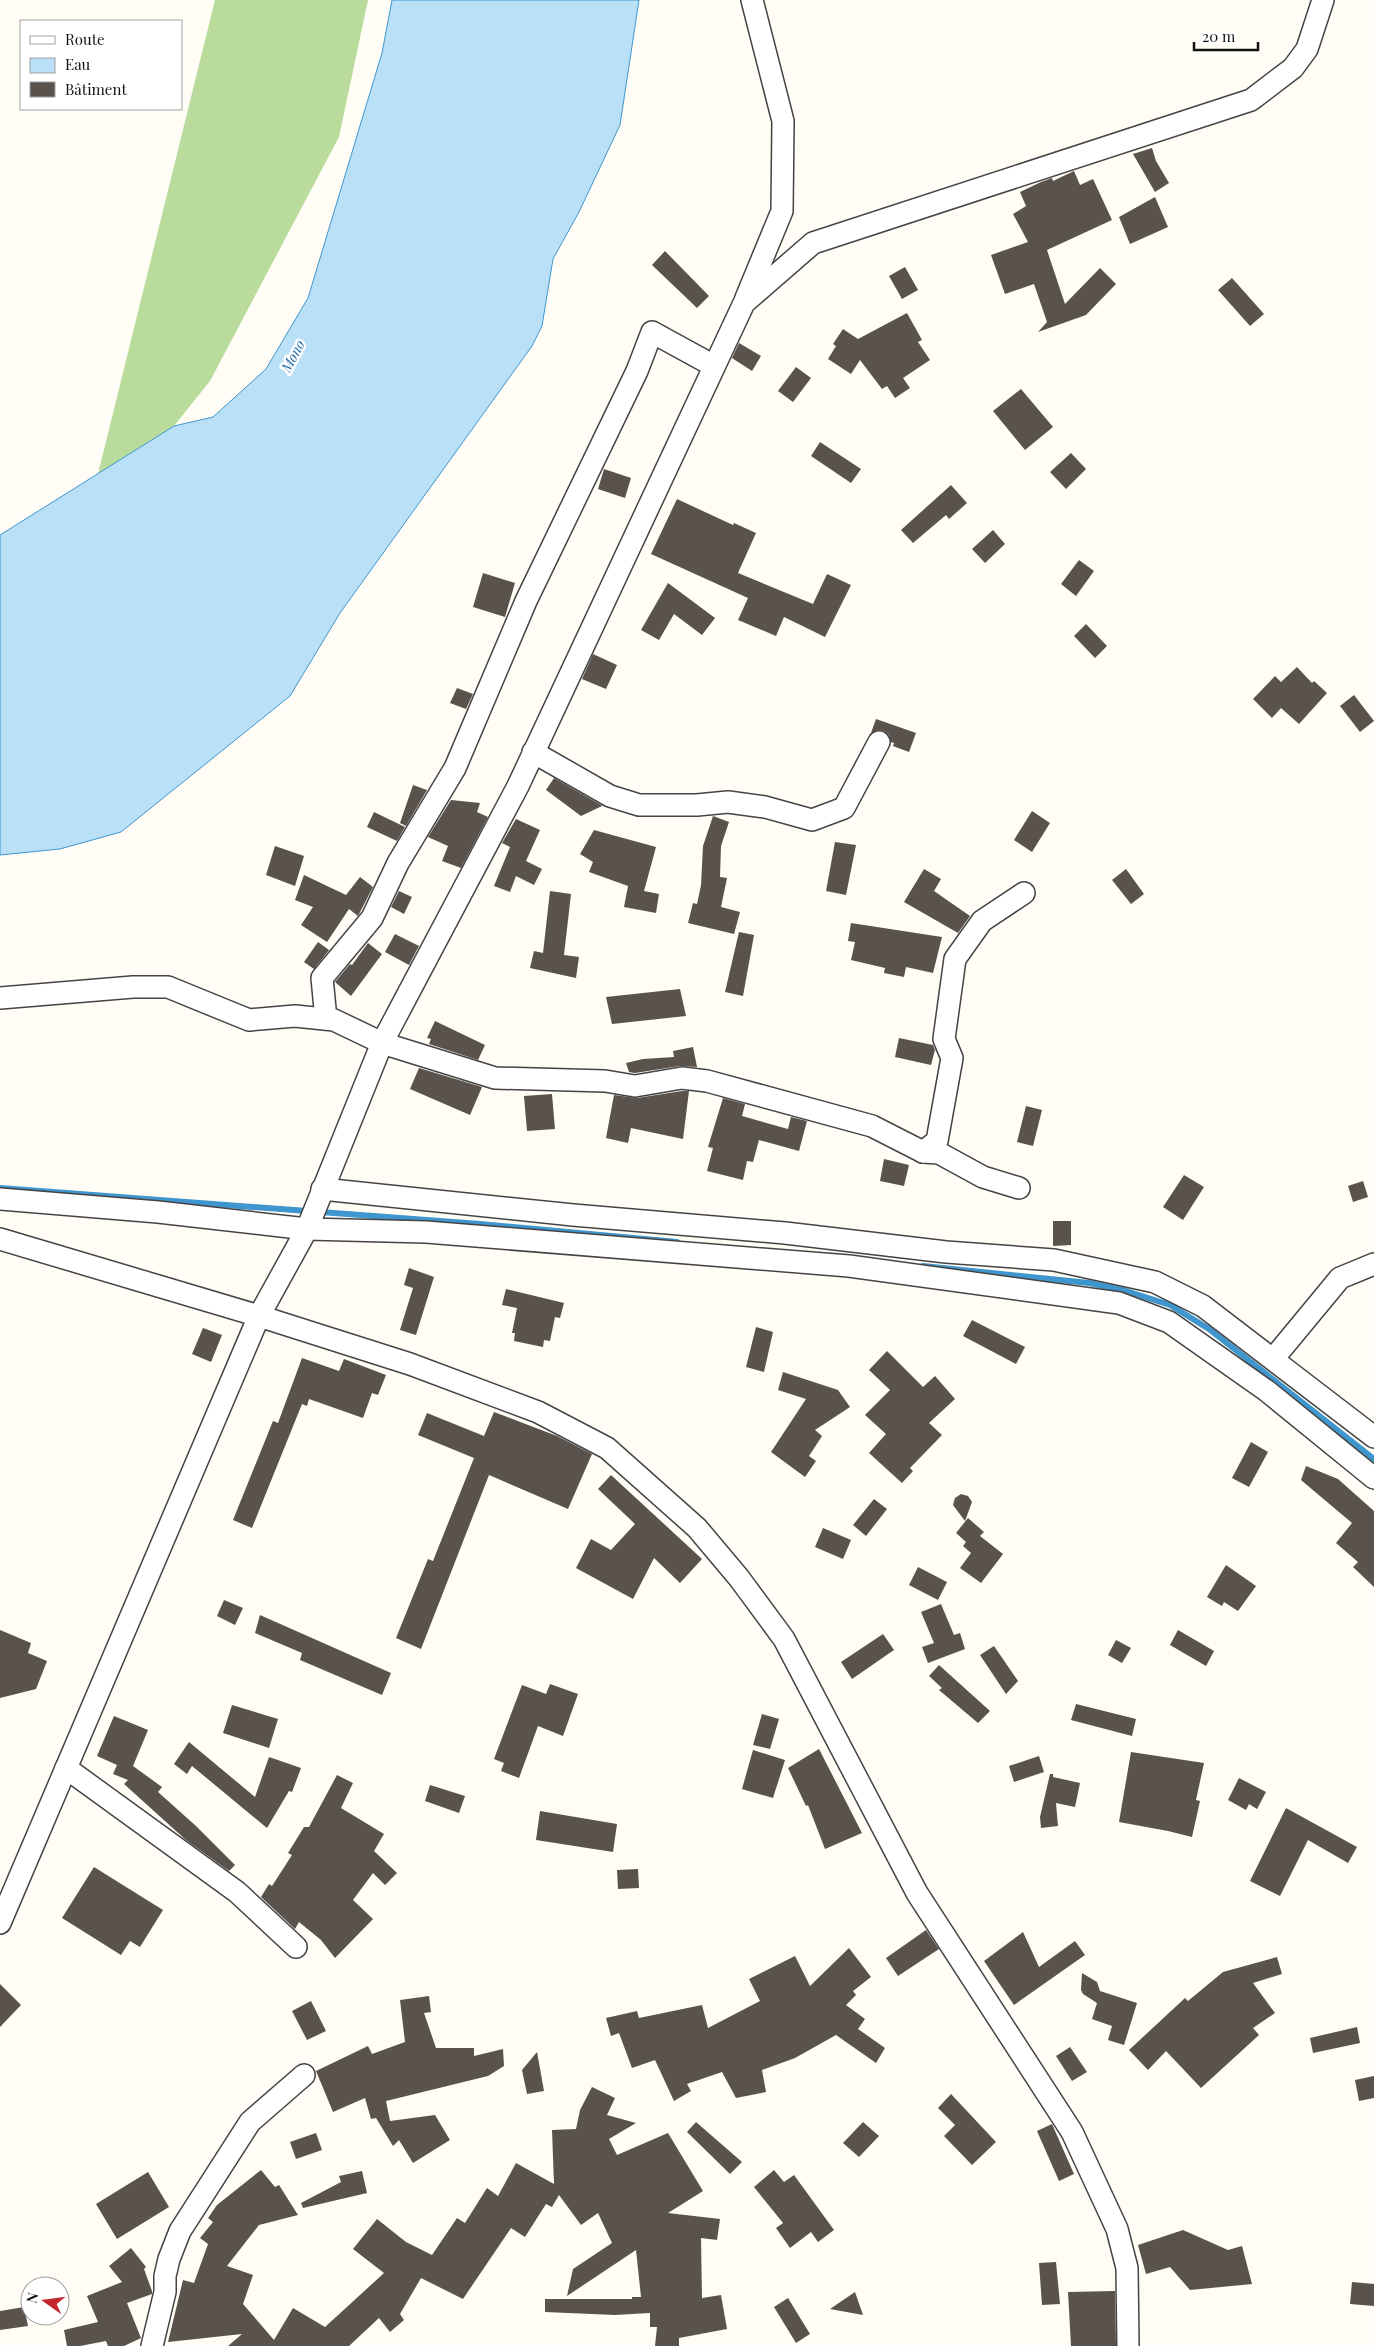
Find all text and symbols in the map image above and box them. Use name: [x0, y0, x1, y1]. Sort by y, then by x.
legend: [20, 20, 182, 110]
scale bar: [1194, 20, 1258, 52]
text: 20 m: [1202, 26, 1236, 46]
text: Route: [65, 29, 105, 49]
text: Eau: [65, 54, 91, 74]
text: Bâtiment: [65, 79, 127, 99]
water label: Mono: [276, 336, 309, 376]
north arrow: [20, 2276, 70, 2326]
text: N: [21, 2291, 42, 2305]

